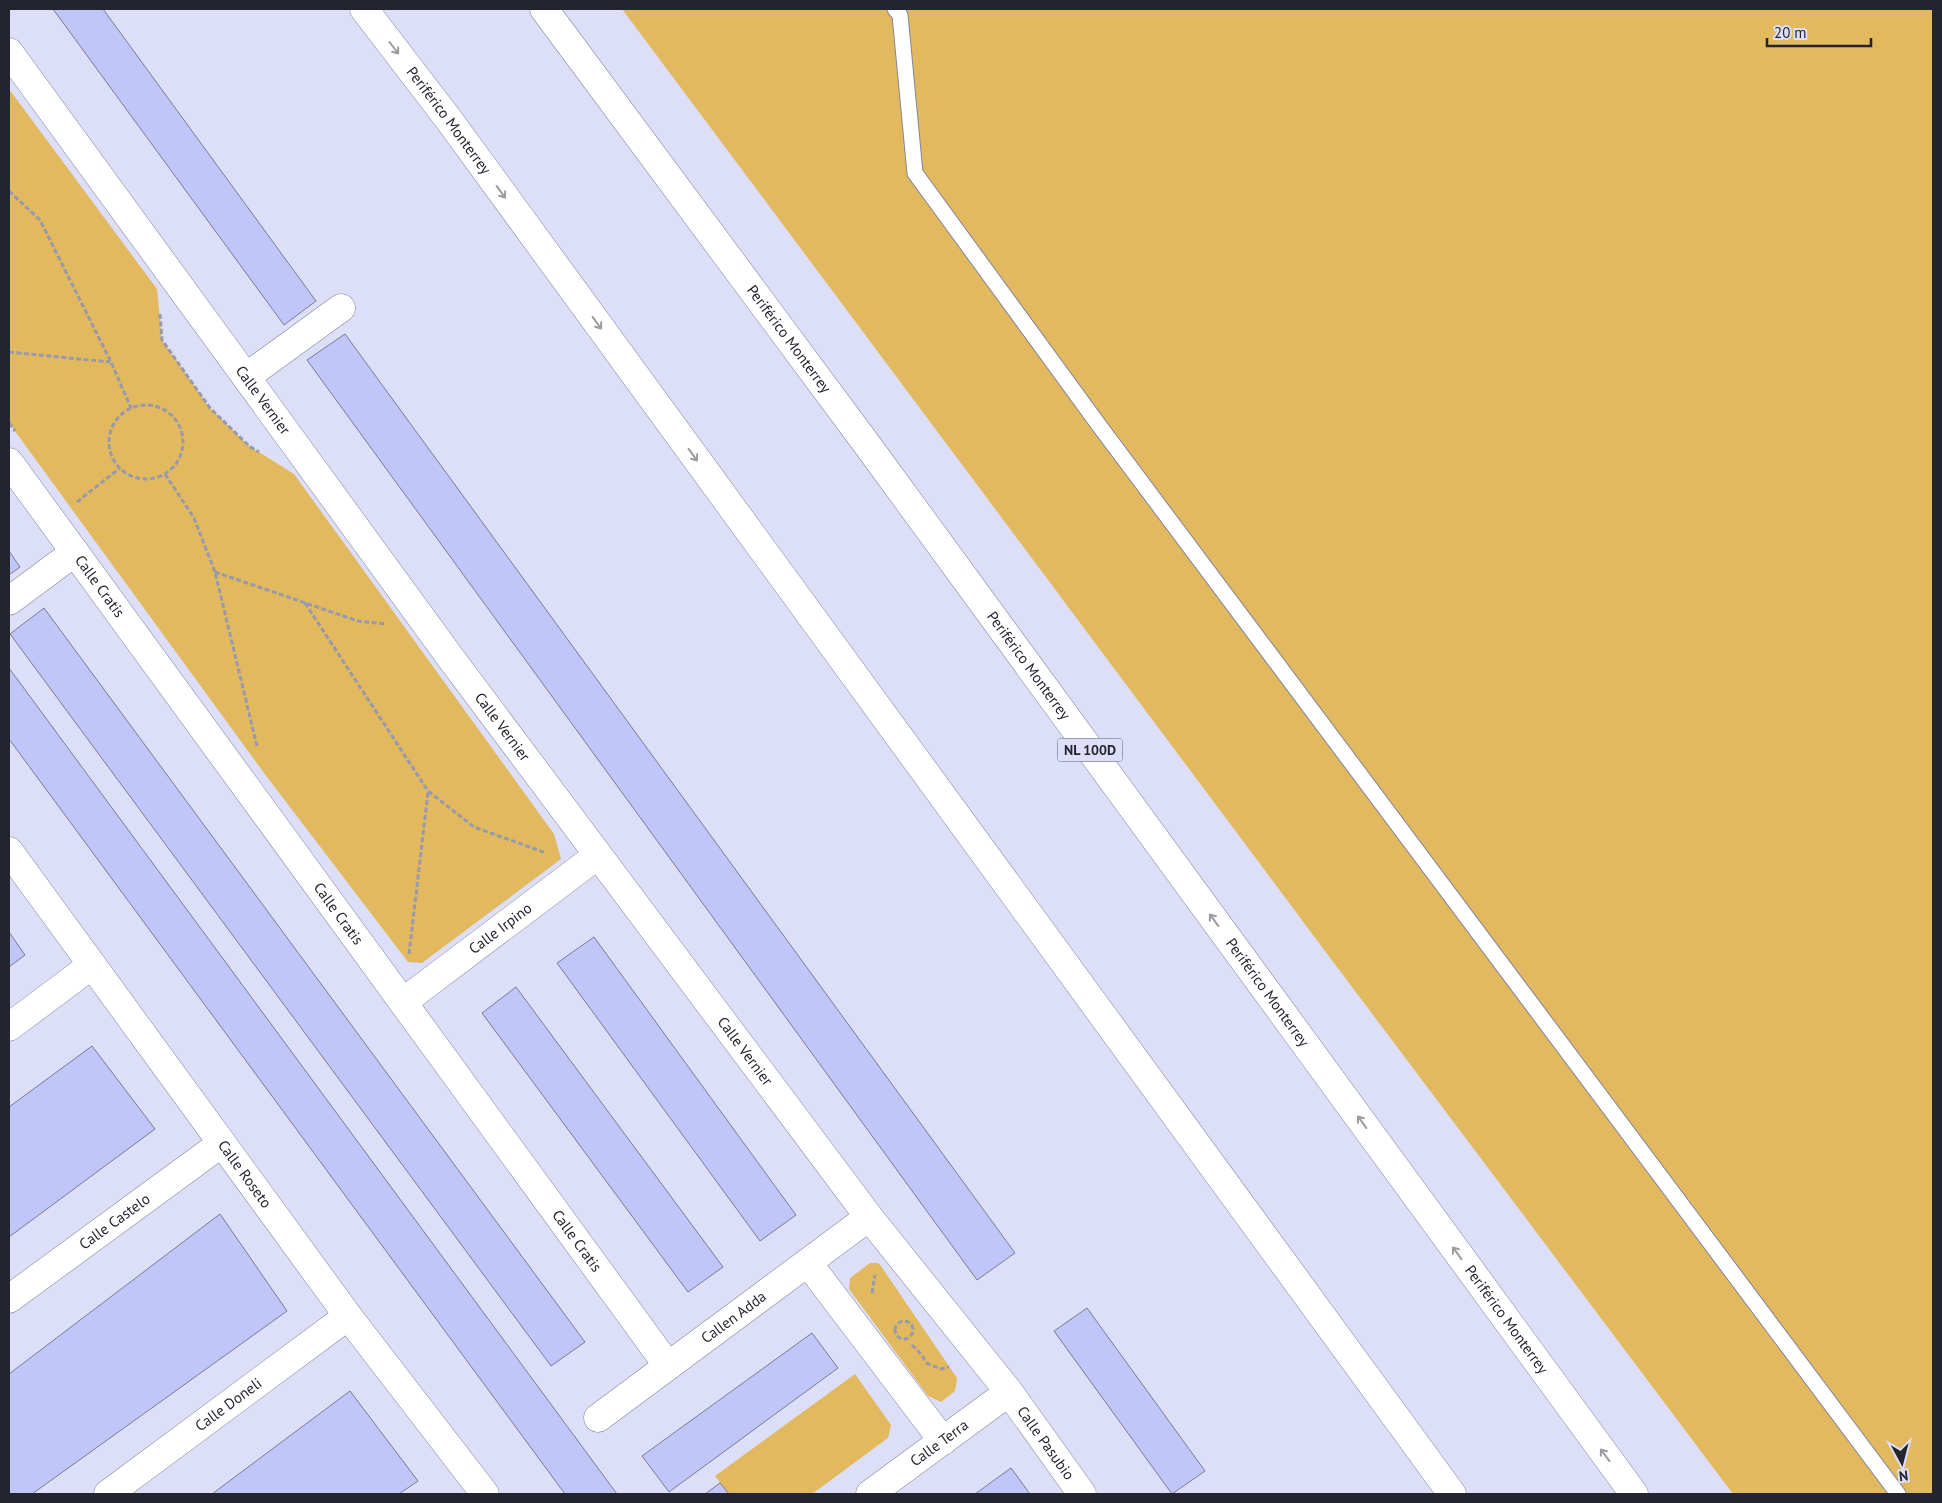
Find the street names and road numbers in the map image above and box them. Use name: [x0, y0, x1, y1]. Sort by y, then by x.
street label: Periférico Monterrey: [403, 63, 495, 178]
street label: Periférico Monterrey: [743, 281, 835, 397]
street label: Calle Vernier: [232, 362, 295, 438]
street label: Calle Cratis: [71, 551, 129, 621]
street label: Periférico Monterrey: [983, 607, 1075, 723]
street label: Calle Vernier: [471, 688, 535, 765]
road number: NL 100D: [1058, 738, 1122, 762]
street label: Calle Cratis: [310, 879, 368, 948]
street label: Calle Irpino: [465, 898, 535, 958]
street label: Periférico Monterrey: [1222, 934, 1314, 1050]
street label: Calle Vernier: [713, 1013, 777, 1089]
street label: Calle Roseto: [214, 1136, 276, 1212]
street label: Calle Castelo: [75, 1189, 154, 1253]
street label: Calle Cratis: [548, 1206, 606, 1276]
street label: Periférico Monterrey: [1461, 1261, 1553, 1377]
street label: Callen Adda: [697, 1287, 770, 1347]
street label: Calle Doneli: [191, 1373, 265, 1435]
street label: Calle Pasubio: [1013, 1402, 1079, 1483]
street label: Calle Terra: [906, 1415, 972, 1470]

